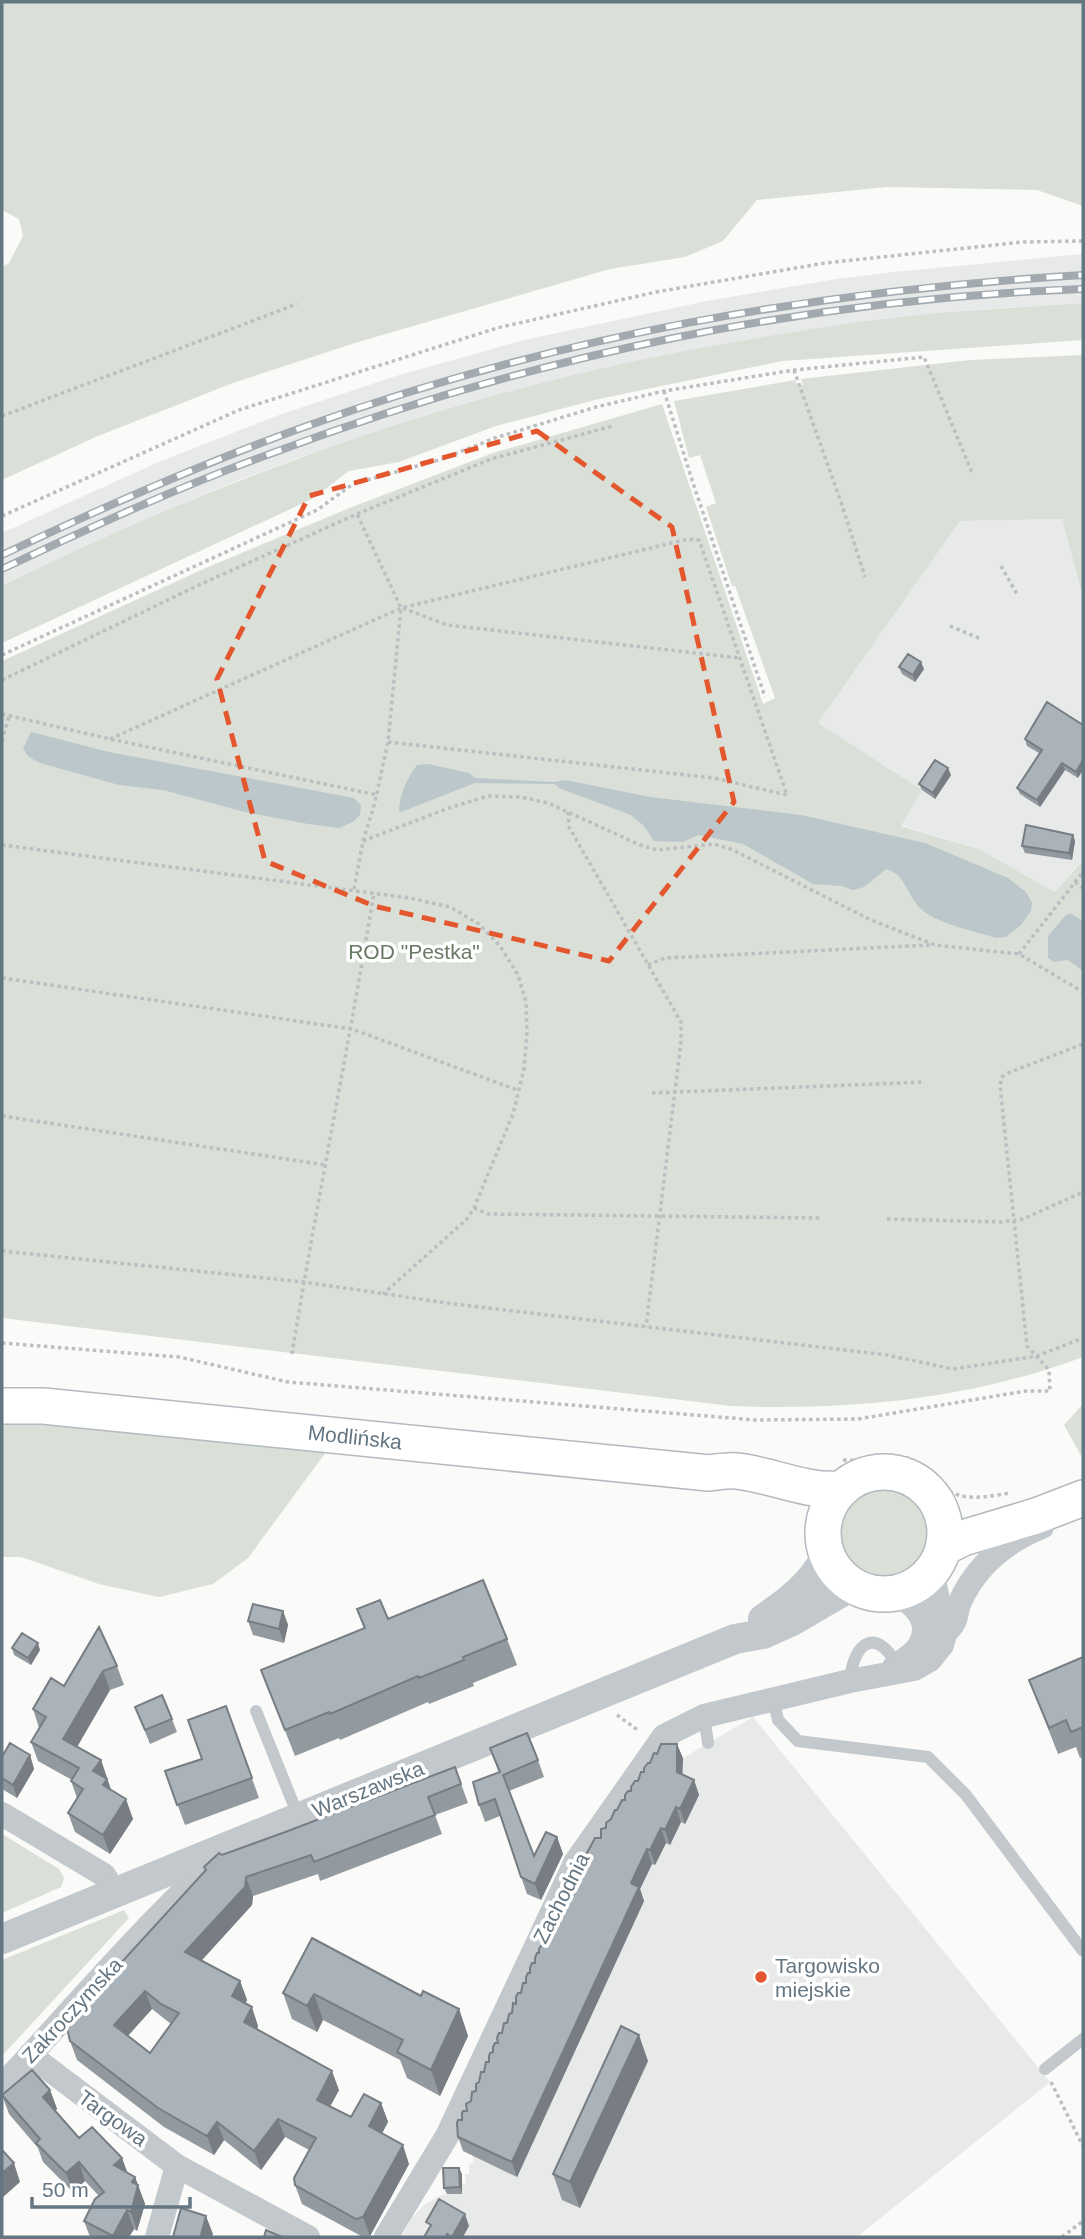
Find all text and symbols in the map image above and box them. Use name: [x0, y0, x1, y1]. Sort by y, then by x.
park label: ROD "Pestka": [348, 940, 480, 963]
street label: Modlińska: [307, 1421, 404, 1453]
street label: Warszawska: [309, 1756, 427, 1822]
street label: Zachodnia: [528, 1849, 594, 1947]
street label: Zakroczymska: [17, 1952, 127, 2067]
place label: Targowisko miejskie: [775, 1954, 880, 2001]
marker: Targowisko miejskie: [753, 1969, 769, 1985]
street label: Targowa: [74, 2085, 152, 2151]
scale bar: [32, 2166, 189, 2210]
text: 50 m: [42, 2178, 89, 2201]

